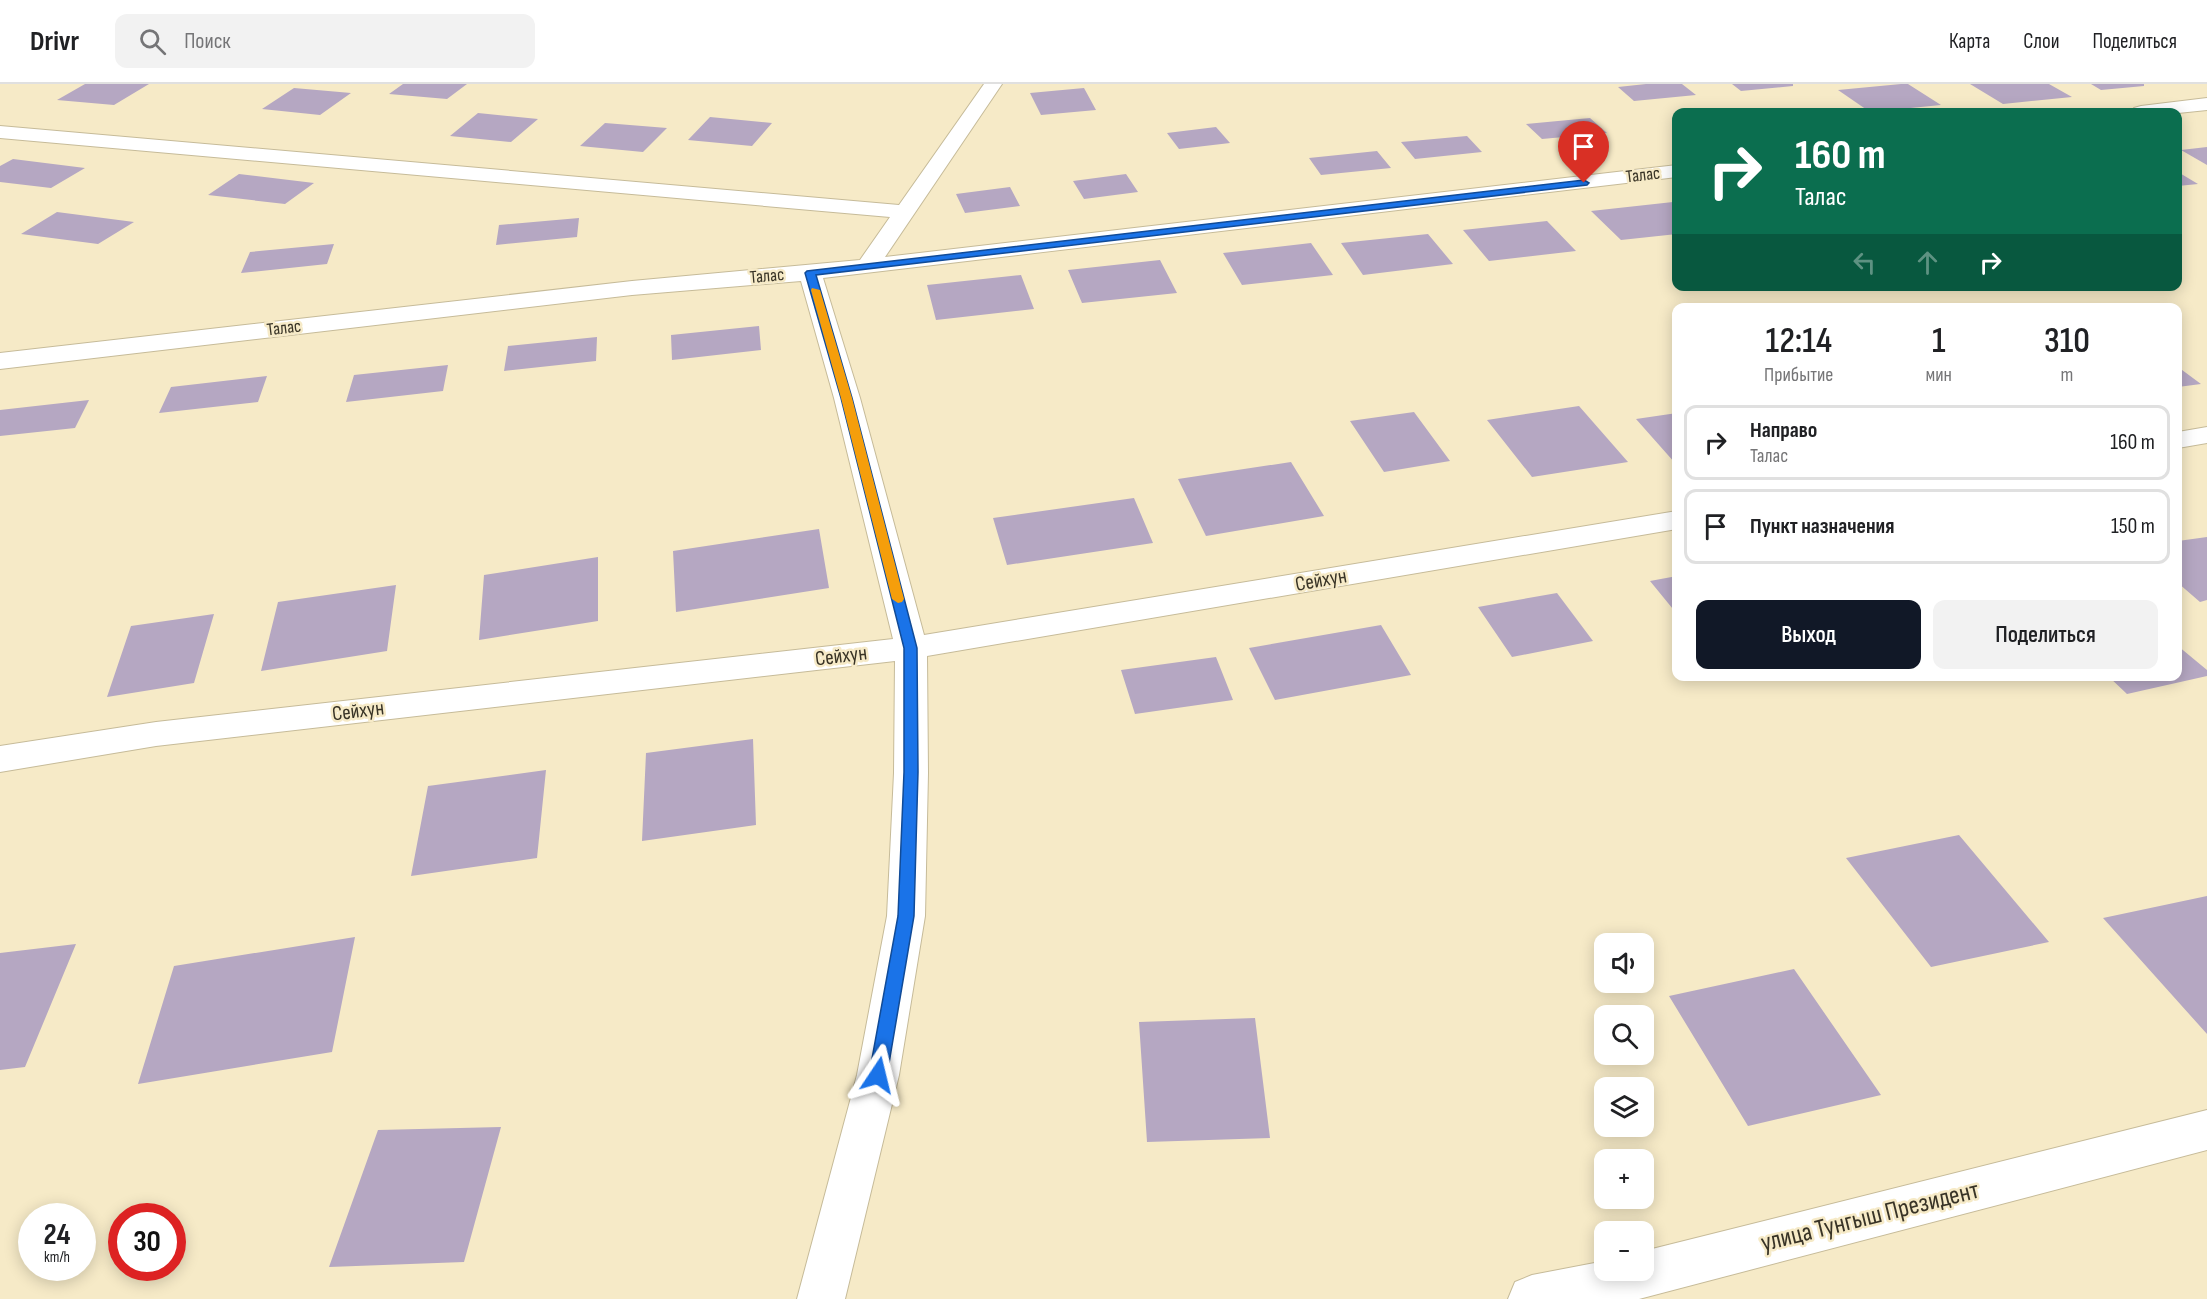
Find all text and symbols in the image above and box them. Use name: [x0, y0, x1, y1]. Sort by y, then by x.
search box: [115, 14, 535, 68]
text: Drivr: [30, 25, 79, 58]
icon: search: [136, 25, 169, 58]
text: Поиск: [184, 28, 231, 55]
text: Карта: [1949, 29, 1990, 54]
text: Слои: [2023, 29, 2059, 54]
text: Поделиться: [2092, 29, 2177, 54]
pin: [1558, 121, 1609, 183]
icon: arrive: [1567, 130, 1600, 163]
text: 160 m: [1795, 130, 1886, 181]
icon: right: [1696, 132, 1774, 210]
street label: Талас: [1625, 162, 1661, 188]
text: Талас: [1795, 181, 1847, 213]
icon: left: [1848, 246, 1881, 279]
icon: ahead: [1911, 246, 1944, 279]
icon: right: [1974, 246, 2007, 279]
street label: Талас: [749, 264, 785, 288]
street label: Талас: [266, 315, 302, 341]
text: 12:14: [1766, 320, 1832, 363]
text: 1: [1932, 320, 1945, 363]
text: 310: [2044, 320, 2090, 363]
text: Прибытие: [1764, 363, 1833, 387]
text: мин: [1926, 363, 1952, 387]
text: m: [2061, 363, 2073, 387]
text: Направо: [1750, 417, 1817, 444]
icon: right: [1699, 426, 1732, 459]
text: 160 m: [2110, 429, 2155, 456]
text: Талас: [1750, 444, 1788, 468]
icon: arrive: [1699, 510, 1732, 543]
text: Пункт назначения: [1750, 513, 1894, 540]
text: 150 m: [2111, 513, 2155, 540]
street label: Сейхун: [1293, 563, 1349, 597]
button: Выход: [1696, 600, 1921, 669]
button: Поделиться: [1933, 600, 2158, 669]
street label: Сейхун: [814, 640, 868, 672]
street label: Сейхун: [331, 695, 385, 727]
map controls: [1594, 933, 1654, 1281]
button: sound: [1594, 933, 1654, 993]
button: search: [1594, 1005, 1654, 1065]
position arrow: [846, 1043, 910, 1107]
button: layers: [1594, 1077, 1654, 1137]
button: +: [1594, 1149, 1654, 1209]
street label: улица Тунгыш Президент: [1758, 1175, 1982, 1259]
speed limit sign: 30: [108, 1203, 186, 1281]
text: 24: [44, 1217, 70, 1253]
button: −: [1594, 1221, 1654, 1281]
text: km/h: [44, 1248, 70, 1267]

